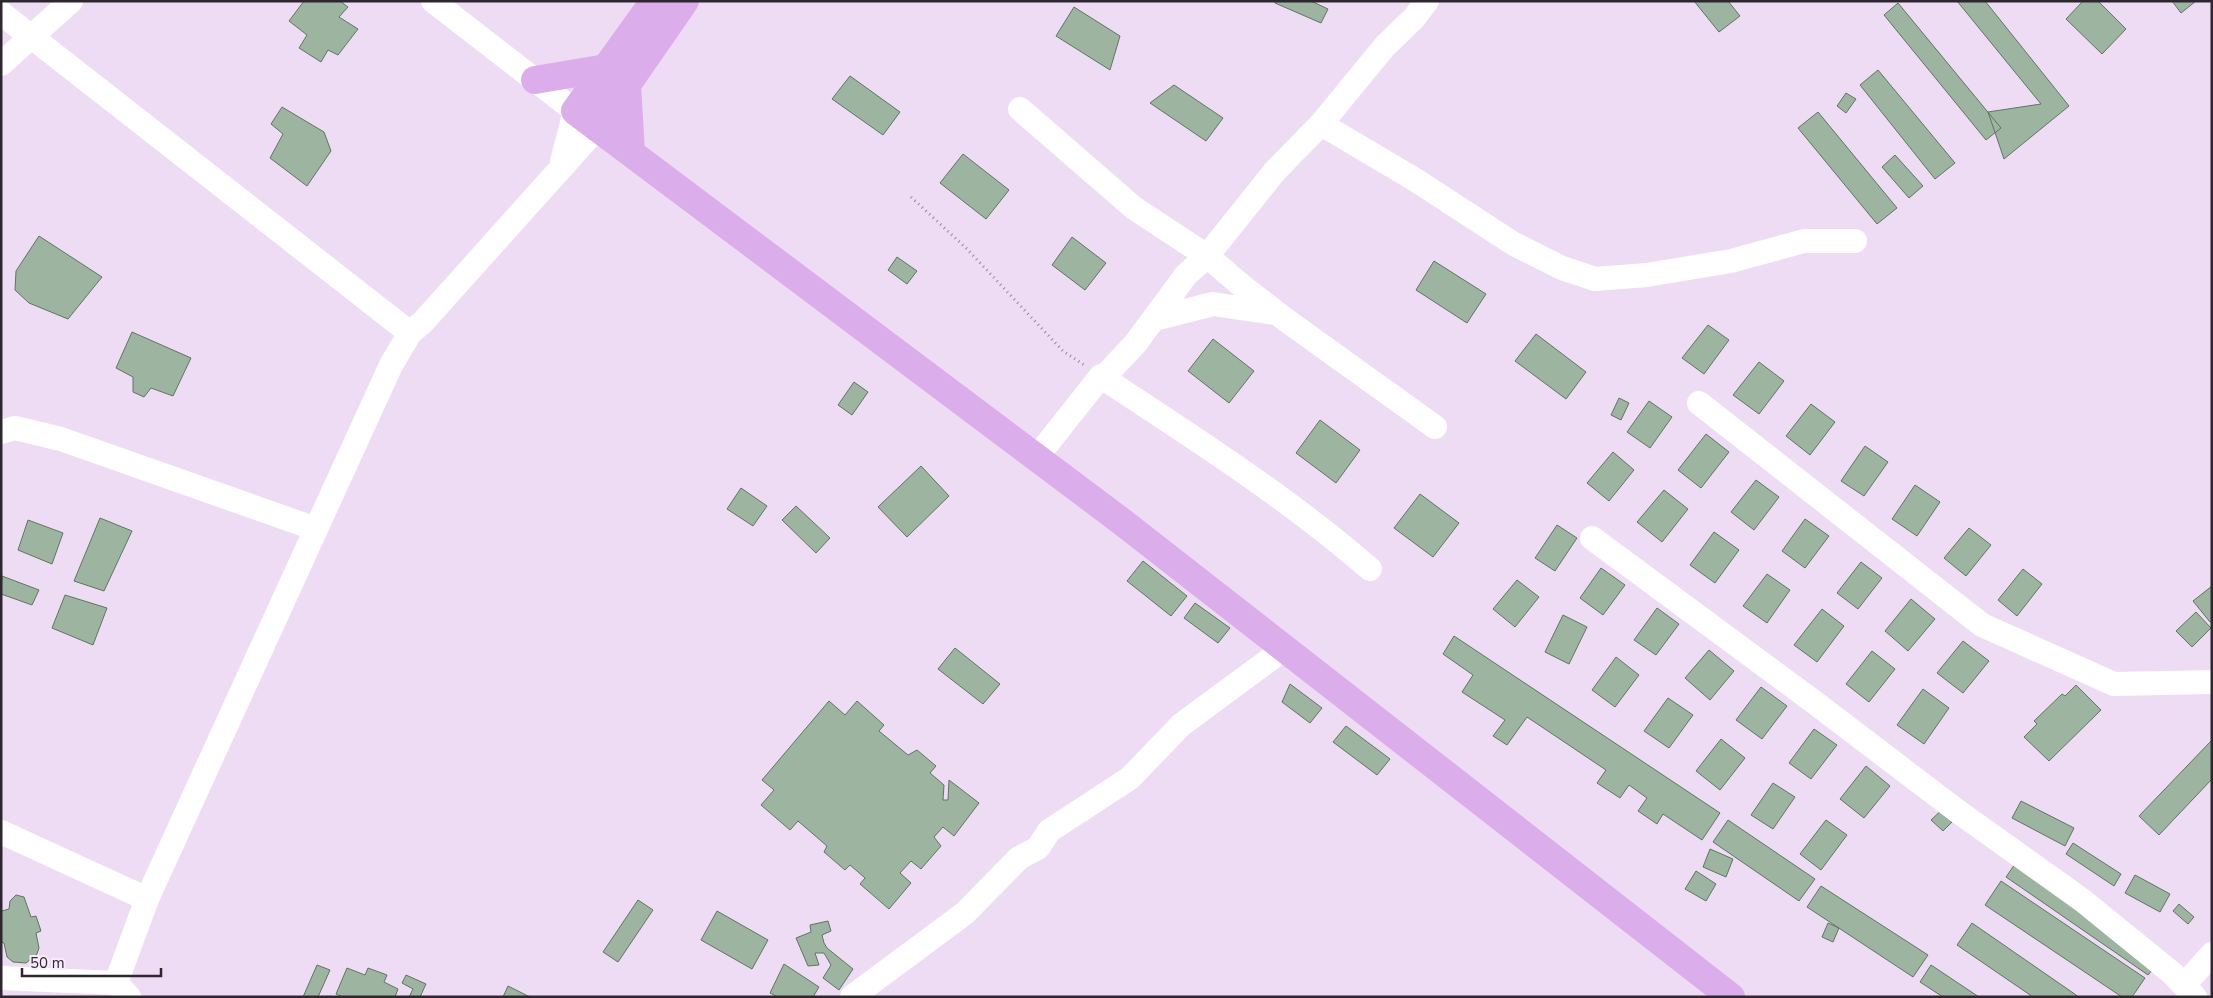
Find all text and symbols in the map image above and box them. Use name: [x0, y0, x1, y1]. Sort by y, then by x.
scale bar: [22, 946, 161, 978]
text: 50 m: [30, 953, 65, 973]

